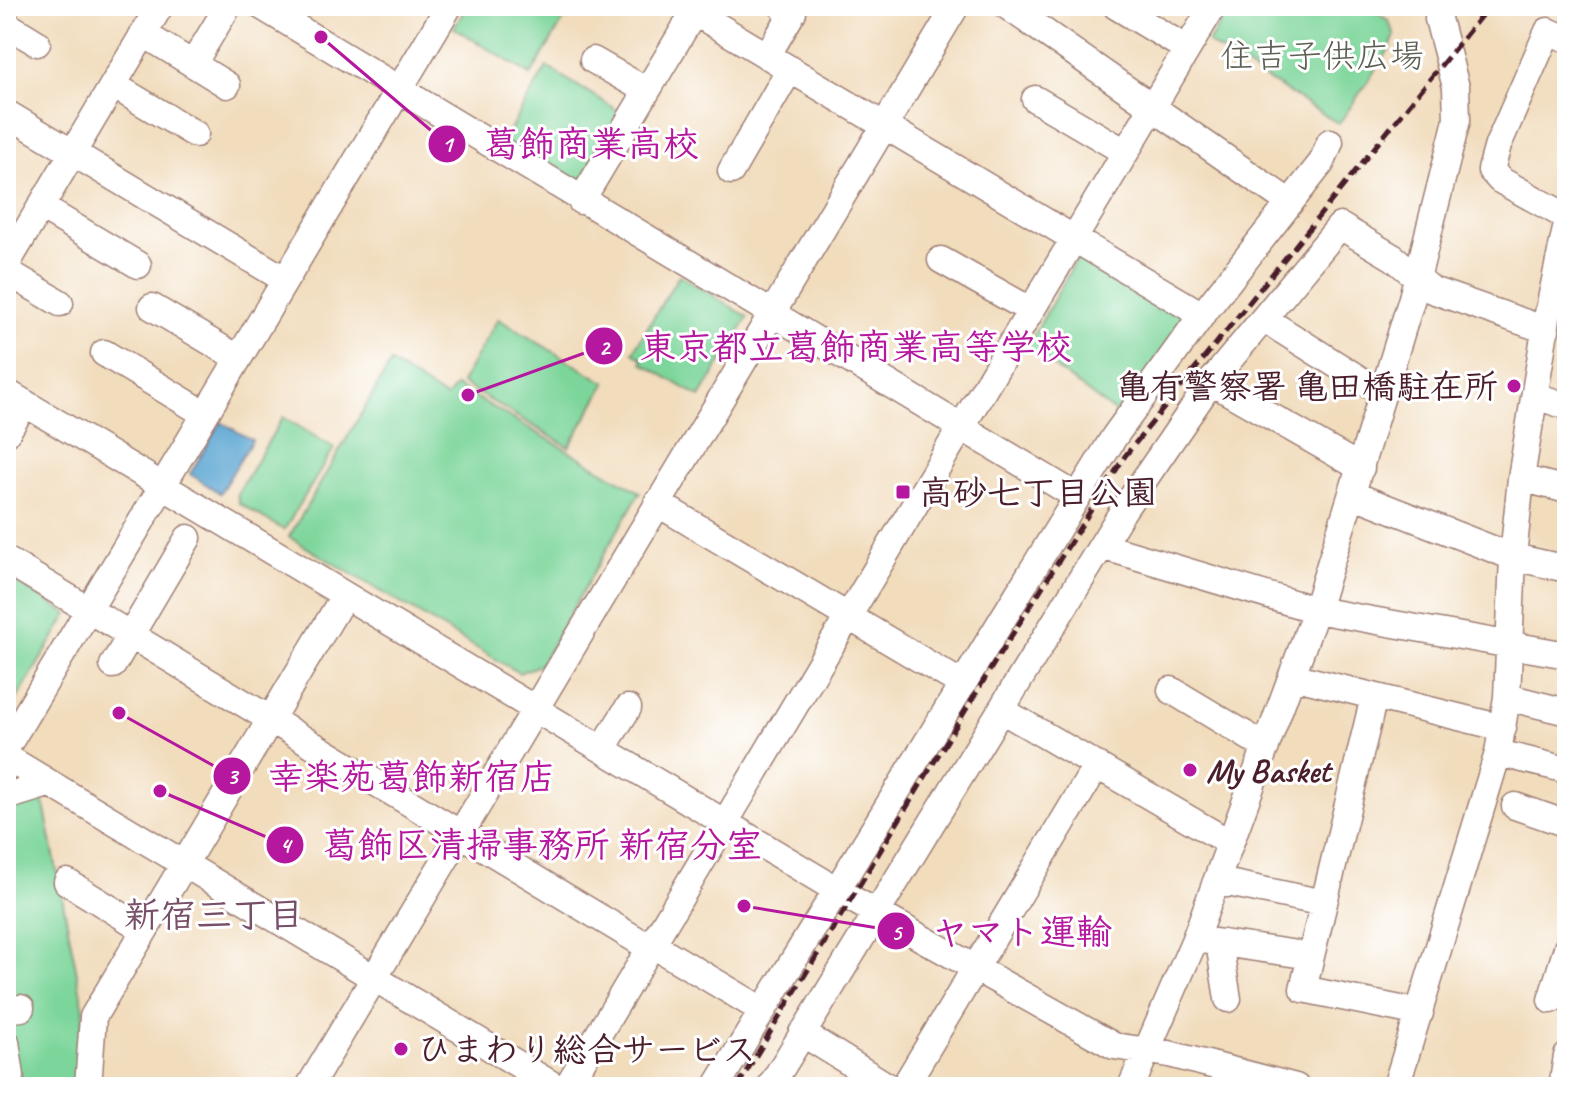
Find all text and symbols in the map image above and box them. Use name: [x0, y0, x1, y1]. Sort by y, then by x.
park label: 住吉子供広場: [1220, 34, 1424, 77]
callout: 葛飾商業高校: [427, 114, 715, 174]
text: 葛飾商業高校: [483, 121, 699, 167]
text: 1: [442, 129, 456, 159]
callout: 東京都立葛飾商業高等学校: [584, 316, 1088, 376]
text: 東京都立葛飾商業高等学校: [640, 324, 1072, 370]
text: 2: [599, 332, 612, 362]
place label: 亀有警察署 亀田橋駐在所: [1116, 365, 1498, 408]
marker: 亀有警察署 亀田橋駐在所: [1505, 377, 1523, 395]
place label: 高砂七丁目公園: [919, 471, 1157, 514]
marker: 高砂七丁目公園: [894, 483, 912, 501]
callout: 幸楽苑葛飾新宿店: [212, 746, 572, 806]
place label: My Basket: [1206, 749, 1334, 792]
text: 幸楽苑葛飾新宿店: [268, 754, 556, 800]
text: 3: [227, 761, 240, 791]
marker: My Basket: [1181, 761, 1199, 779]
callout: 葛飾区清掃事務所 新宿分室: [265, 815, 778, 875]
text: 葛飾区清掃事務所 新宿分室: [322, 822, 762, 868]
text: 4: [280, 830, 294, 860]
district label: 新宿三丁目: [124, 892, 304, 938]
callout: ヤマト運輸: [876, 901, 1128, 961]
text: ヤマト運輸: [932, 909, 1112, 955]
text: 5: [891, 917, 904, 947]
place label: ひまわり総合サービス: [417, 1028, 756, 1071]
marker: ひまわり総合サービス: [392, 1040, 410, 1058]

